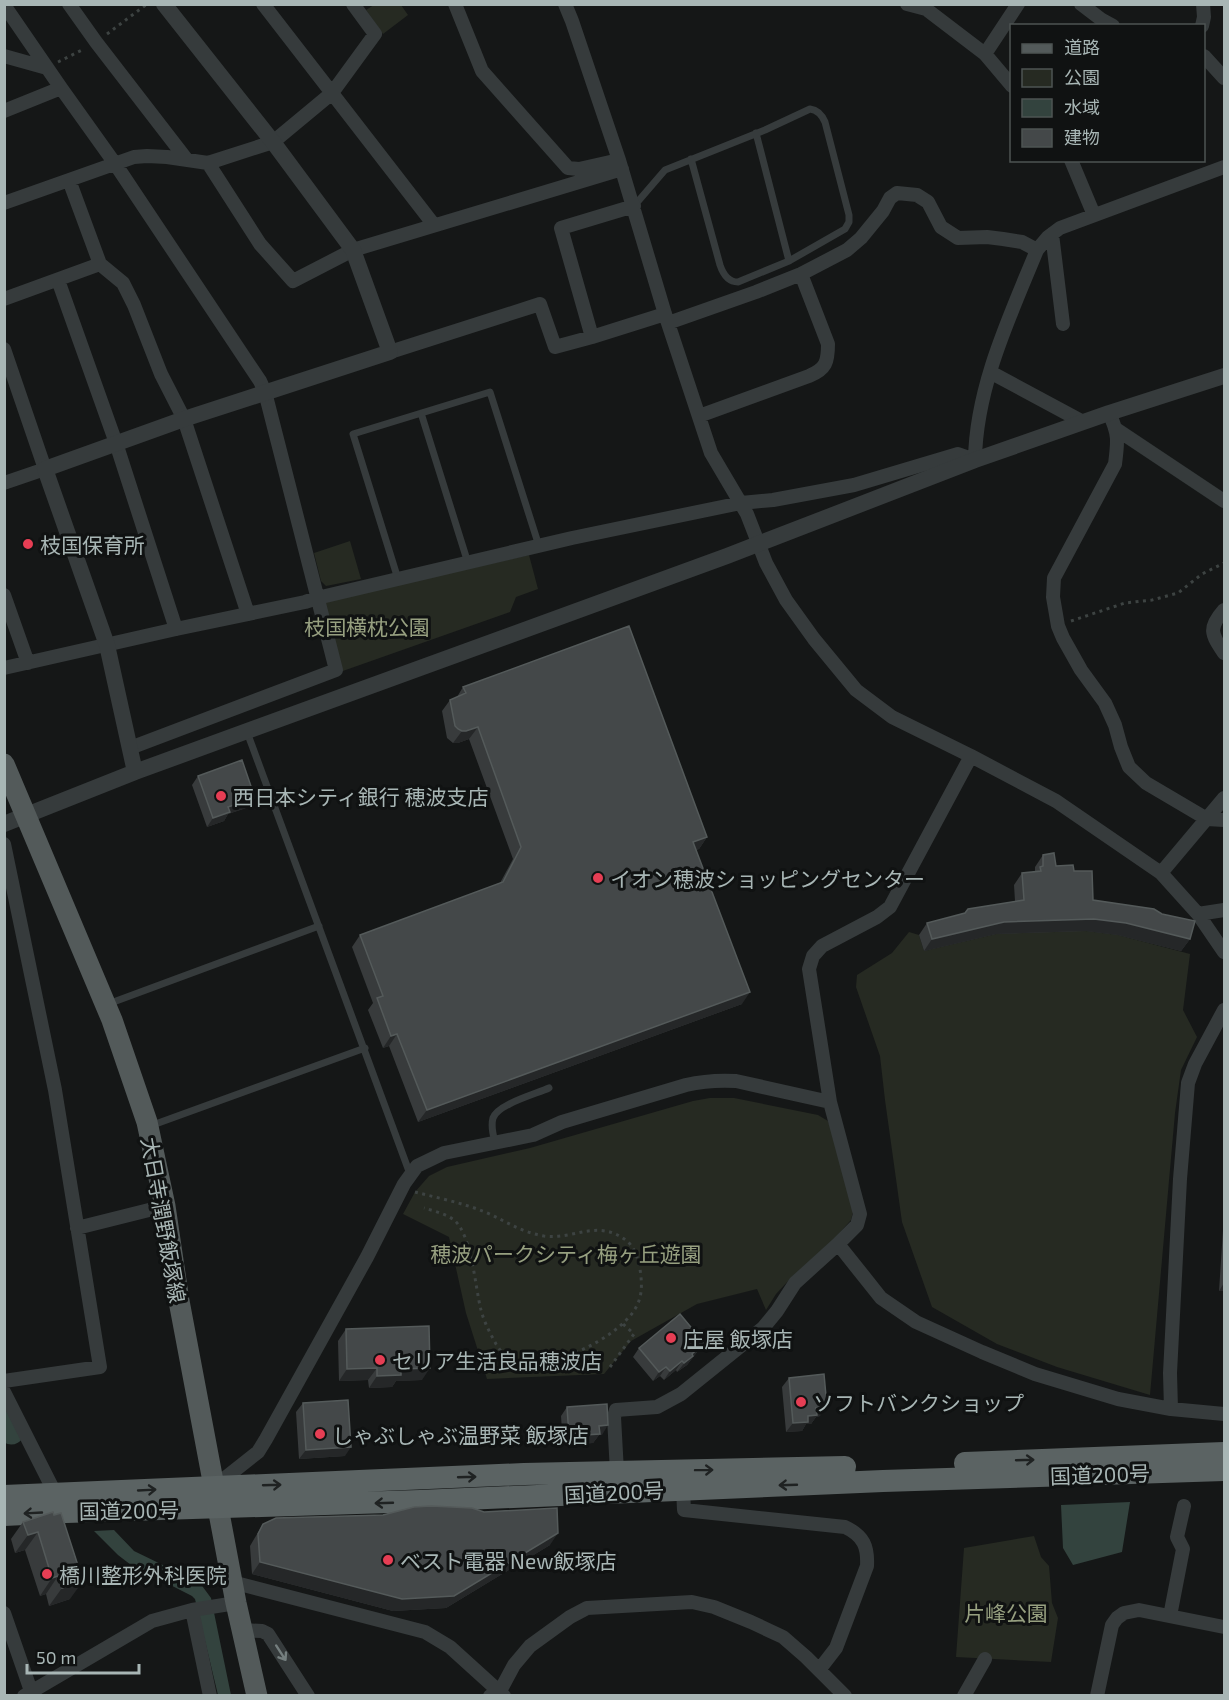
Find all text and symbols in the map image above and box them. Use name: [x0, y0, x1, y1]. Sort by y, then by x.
legend: [1010, 24, 1205, 162]
text: 道路: [1064, 36, 1100, 58]
text: 公園: [1064, 66, 1100, 88]
text: 水域: [1064, 96, 1100, 118]
text: 建物: [1064, 126, 1100, 148]
place label: 枝国保育所: [40, 532, 145, 557]
marker: 枝国保育所: [21, 537, 35, 551]
park label: 枝国横枕公園: [304, 614, 430, 639]
place label: 西日本シティ銀行 穂波支店: [233, 784, 488, 809]
marker: 西日本シティ銀行 穂波支店: [214, 789, 228, 803]
place label: イオン穂波ショッピングセンター: [610, 866, 925, 891]
marker: イオン穂波ショッピングセンター: [591, 871, 605, 885]
street label: 大日寺潤野飯塚線: [137, 1135, 191, 1305]
park label: 穂波パークシティ梅ヶ丘遊園: [430, 1241, 702, 1266]
place label: 庄屋 飯塚店: [683, 1326, 793, 1351]
marker: 庄屋 飯塚店: [664, 1331, 678, 1345]
place label: セリア生活良品穂波店: [392, 1348, 602, 1373]
marker: セリア生活良品穂波店: [373, 1353, 387, 1367]
place label: ソフトバンクショップ: [813, 1390, 1024, 1415]
marker: ソフトバンクショップ: [794, 1395, 808, 1409]
place label: しゃぶしゃぶ温野菜 飯塚店: [332, 1422, 589, 1447]
marker: しゃぶしゃぶ温野菜 飯塚店: [313, 1427, 327, 1441]
one-way arrow: [1014, 1455, 1034, 1466]
street label: 国道200号: [1050, 1460, 1150, 1488]
one-way arrow: [693, 1465, 713, 1476]
one-way arrow: [457, 1471, 477, 1482]
street label: 国道200号: [563, 1477, 665, 1507]
one-way arrow: [262, 1479, 282, 1490]
one-way arrow: [779, 1479, 799, 1490]
one-way arrow: [136, 1485, 156, 1496]
street label: 国道200号: [79, 1497, 179, 1523]
one-way arrow: [374, 1497, 394, 1508]
one-way arrow: [24, 1508, 44, 1519]
place label: ベスト電器 New飯塚店: [400, 1548, 617, 1573]
marker: ベスト電器 New飯塚店: [381, 1553, 395, 1567]
place label: 橋川整形外科医院: [59, 1562, 227, 1587]
marker: 橋川整形外科医院: [40, 1567, 54, 1581]
park label: 片峰公園: [964, 1600, 1048, 1625]
scale bar: [27, 1637, 140, 1675]
one-way arrow: [275, 1644, 287, 1661]
text: 50 m: [36, 1646, 76, 1668]

